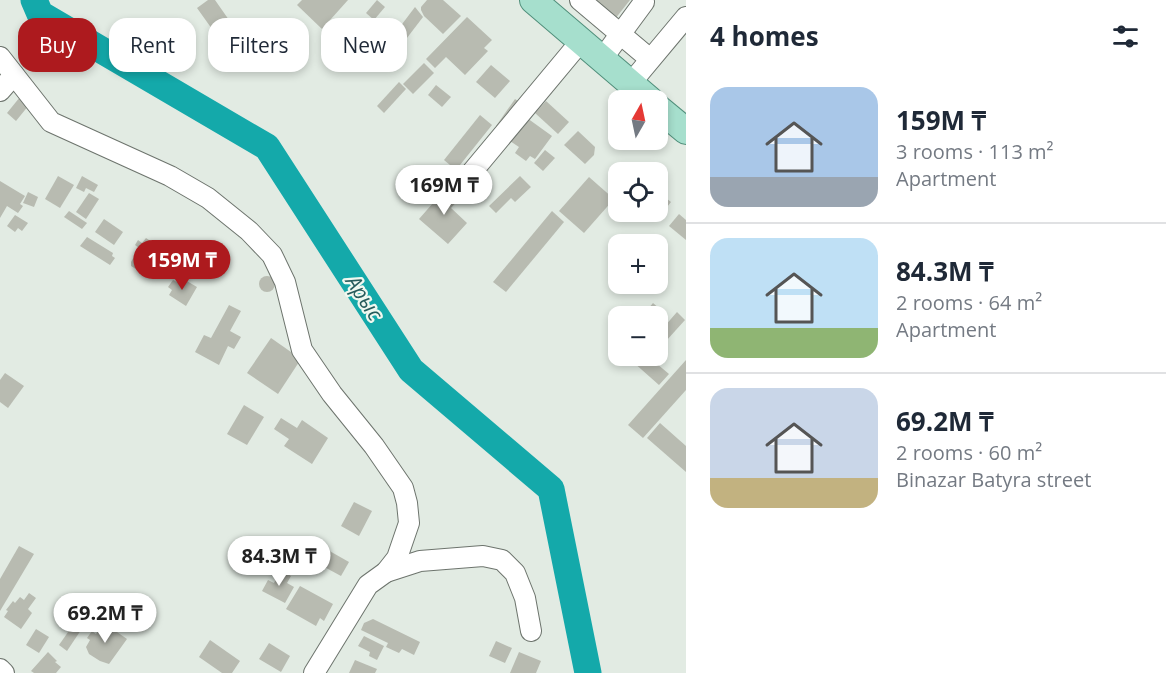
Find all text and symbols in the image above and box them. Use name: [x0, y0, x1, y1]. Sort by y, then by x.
chip: Buy: [18, 18, 97, 72]
chip: Rent: [109, 18, 196, 72]
chip: Filters: [208, 18, 309, 72]
chip: New: [321, 18, 407, 72]
text: 4 homes: [710, 18, 819, 54]
icon: filters: [1109, 20, 1142, 53]
north arrow: [608, 90, 668, 150]
map controls: [608, 90, 668, 366]
text: 159M ₸: [896, 102, 986, 138]
icon: home: [758, 111, 830, 183]
text: 3 rooms · 113 m²: [896, 138, 1054, 165]
button: locate: [608, 162, 668, 222]
pin: 169M ₸: [395, 165, 493, 216]
text: Apartment: [896, 165, 996, 192]
text: 169M ₸: [409, 171, 479, 198]
button: +: [608, 234, 668, 294]
pin: 159M ₸: [133, 240, 231, 291]
text: 159M ₸: [147, 246, 217, 273]
text: 84.3M ₸: [896, 253, 993, 289]
icon: home: [758, 262, 830, 334]
water label: Арыс: [339, 268, 390, 326]
text: 2 rooms · 64 m²: [896, 289, 1042, 316]
button: −: [608, 306, 668, 366]
text: Apartment: [896, 316, 996, 343]
text: 69.2M ₸: [896, 403, 993, 439]
icon: home: [758, 412, 830, 484]
text: 2 rooms · 60 m²: [896, 439, 1042, 466]
text: Binazar Batyra street: [896, 466, 1091, 493]
pin: 84.3M ₸: [224, 536, 334, 587]
text: 84.3M ₸: [242, 542, 316, 569]
pin: 69.2M ₸: [50, 593, 160, 644]
text: 69.2M ₸: [68, 599, 142, 626]

